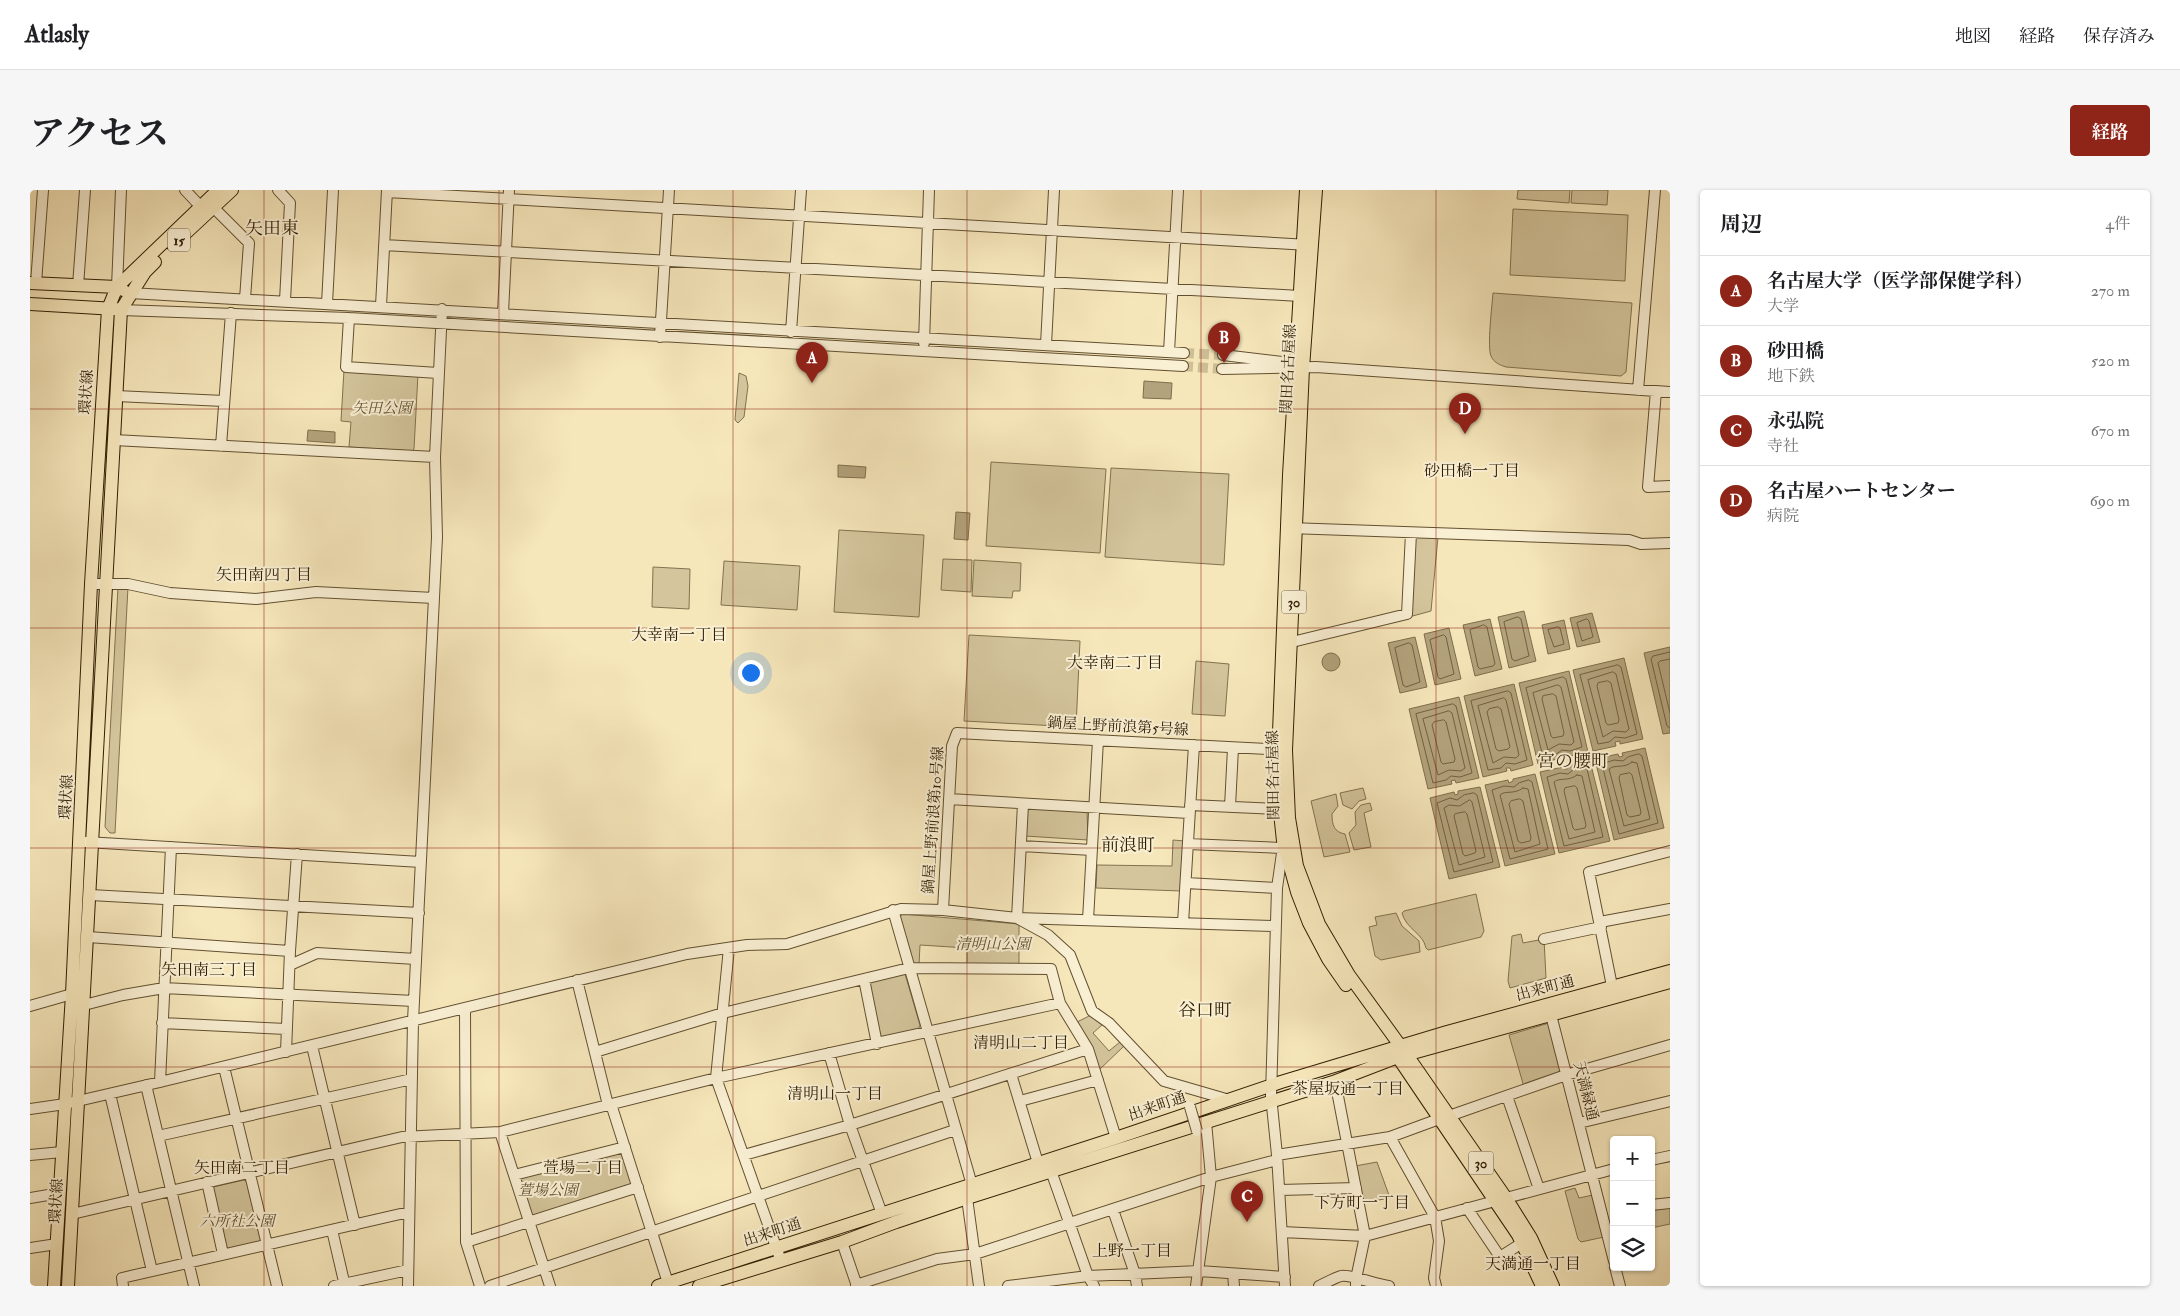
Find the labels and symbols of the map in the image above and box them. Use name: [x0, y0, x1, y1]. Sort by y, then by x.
district label: 矢田東: [245, 217, 299, 240]
road number: 15: [168, 228, 190, 252]
pin: B: [1208, 322, 1240, 363]
street label: 関田名古屋線: [1277, 324, 1300, 414]
pin: A: [796, 342, 828, 383]
street label: 環状線: [75, 369, 98, 415]
pin: D: [1449, 393, 1481, 434]
park label: 矢田公園: [352, 399, 415, 418]
district label: 砂田橋一丁目: [1424, 461, 1520, 481]
district label: 矢田南四丁目: [216, 565, 312, 585]
road number: 30: [1282, 591, 1306, 614]
district label: 大幸南一丁目: [631, 625, 727, 645]
district label: 大幸南二丁目: [1067, 653, 1163, 673]
your location: [738, 660, 764, 686]
street label: 鍋屋上野前浪第5号線: [1047, 713, 1189, 740]
street label: 関田名古屋線: [1263, 730, 1284, 820]
street label: 鍋屋上野前浪第10号線: [919, 746, 948, 895]
district label: 宮の腰町: [1537, 750, 1609, 773]
street label: 環状線: [56, 774, 77, 820]
district label: 前浪町: [1101, 834, 1155, 857]
park label: 清明山公園: [955, 935, 1033, 954]
district label: 矢田南三丁目: [161, 960, 257, 980]
street label: 出来町通: [1514, 972, 1577, 1005]
district label: 谷口町: [1178, 999, 1232, 1022]
district label: 清明山二丁目: [973, 1033, 1069, 1053]
street label: 天満緑通: [1569, 1060, 1602, 1123]
district label: 茶屋坂通一丁目: [1292, 1079, 1404, 1099]
district label: 清明山一丁目: [787, 1084, 883, 1104]
street label: 出来町通: [1126, 1088, 1189, 1125]
road number: 30: [1468, 1151, 1494, 1174]
district label: 矢田南二丁目: [194, 1158, 290, 1178]
district label: 萱場二丁目: [543, 1158, 623, 1178]
street label: 環状線: [46, 1178, 67, 1224]
park label: 萱場公園: [518, 1181, 581, 1200]
pin: C: [1231, 1181, 1263, 1222]
district label: 下方町一丁目: [1314, 1193, 1410, 1213]
park label: 六所社公園: [199, 1212, 277, 1231]
street label: 出来町通: [741, 1214, 804, 1251]
district label: 上野一丁目: [1092, 1241, 1172, 1261]
district label: 天満通一丁目: [1485, 1254, 1581, 1274]

